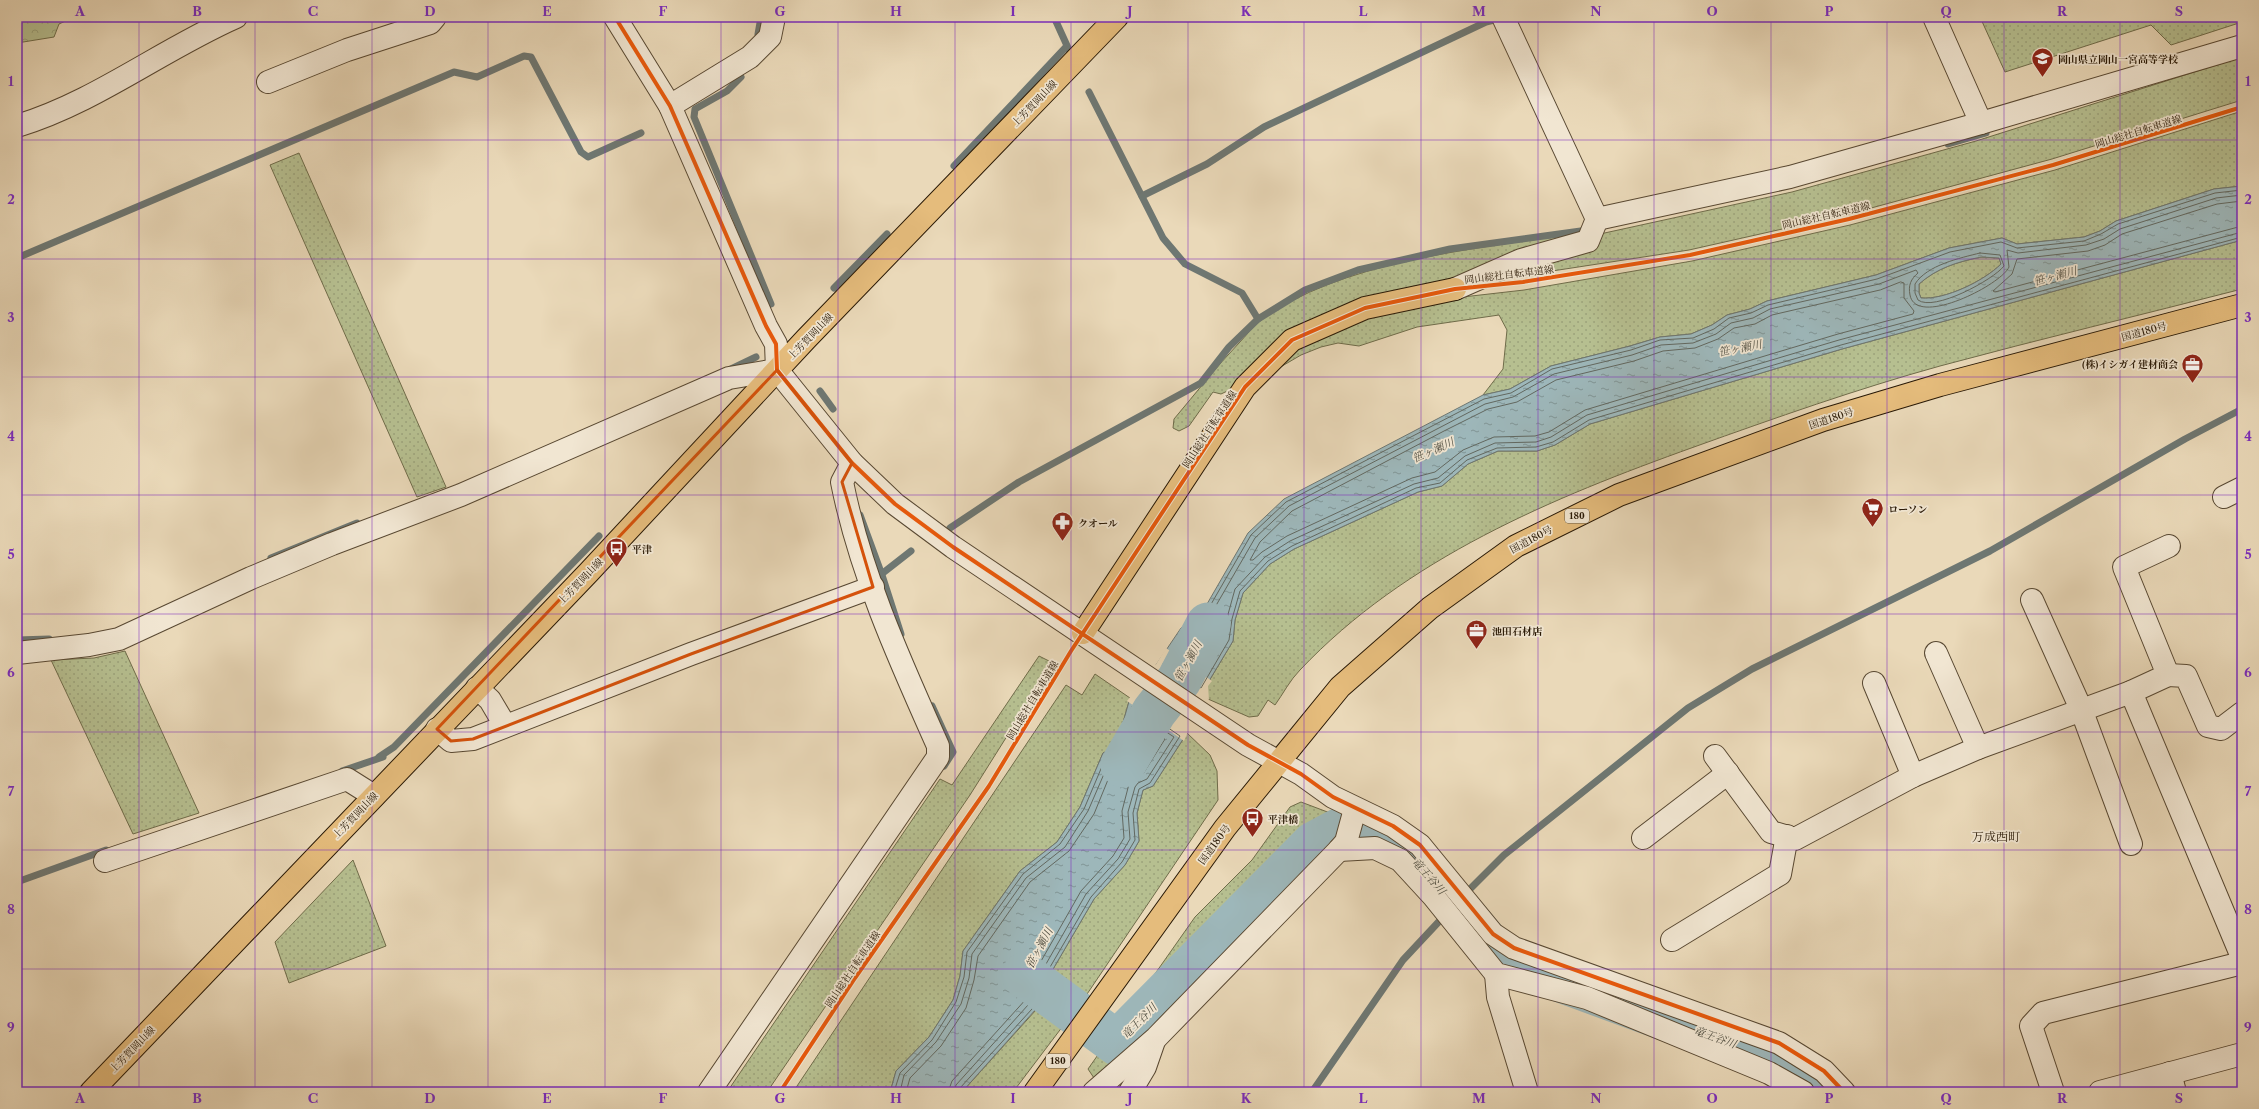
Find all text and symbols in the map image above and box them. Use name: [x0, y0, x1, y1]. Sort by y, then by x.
text: A: [74, 3, 86, 19]
text: B: [192, 3, 202, 19]
text: C: [308, 3, 318, 19]
text: D: [424, 3, 436, 19]
text: E: [542, 3, 552, 19]
text: F: [659, 3, 668, 19]
text: G: [774, 3, 786, 19]
text: H: [890, 3, 902, 19]
text: I: [1010, 3, 1016, 19]
text: J: [1125, 3, 1133, 19]
text: K: [1241, 3, 1252, 19]
text: L: [1359, 3, 1368, 19]
text: M: [1472, 3, 1486, 19]
text: N: [1590, 3, 1602, 19]
text: O: [1706, 3, 1718, 19]
text: P: [1825, 3, 1834, 19]
text: Q: [1940, 3, 1952, 19]
text: R: [2057, 3, 2068, 19]
text: S: [2175, 3, 2183, 19]
school or university icon: 岡山県立岡山一宮高等学校: [2030, 46, 2056, 79]
place label: 岡山県立岡山一宮高等学校: [2058, 53, 2178, 66]
text: 1: [8, 73, 14, 89]
text: 1: [2245, 73, 2251, 89]
street label: 上芳賀岡山線: [1009, 77, 1060, 129]
street label: 岡山総社自転車道線: [2093, 112, 2183, 151]
text: 2: [7, 191, 15, 207]
text: 2: [2244, 191, 2252, 207]
street label: 岡山総社自転車道線: [1781, 199, 1871, 232]
street label: 岡山総社自転車道線: [1464, 263, 1555, 286]
water label: 笹ヶ瀬川: [2032, 263, 2079, 288]
text: 3: [7, 309, 15, 325]
text: 3: [2244, 309, 2252, 325]
street label: 上芳賀岡山線: [785, 310, 836, 362]
street label: 国道180号: [2120, 319, 2168, 344]
water label: 笹ヶ瀬川: [1717, 337, 1764, 359]
office icon: (株)イシガイ建材商会: [2180, 351, 2206, 384]
place label: (株)イシガイ建材商会: [2082, 358, 2178, 371]
street label: 岡山総社自転車道線: [1179, 388, 1239, 471]
street label: 国道180号: [1807, 405, 1855, 432]
text: 4: [7, 428, 15, 444]
text: 4: [2244, 428, 2252, 444]
water label: 笹ヶ瀬川: [1410, 434, 1457, 465]
supermarket icon: ローソン: [1859, 496, 1885, 529]
place label: ローソン: [1888, 503, 1928, 516]
road number: 180: [1565, 509, 1589, 523]
pharmacy icon: クオール: [1049, 510, 1075, 543]
place label: クオール: [1078, 517, 1118, 530]
street label: 国道180号: [1508, 523, 1555, 556]
bus stop icon: 平津: [604, 536, 630, 569]
place label: 平津: [632, 543, 652, 556]
text: 5: [7, 546, 15, 562]
text: 5: [2244, 546, 2252, 562]
street label: 上芳賀岡山線: [555, 555, 606, 607]
office icon: 池田石材店: [1463, 618, 1489, 651]
place label: 池田石材店: [1492, 625, 1543, 638]
water label: 笹ヶ瀬川: [1171, 637, 1205, 684]
street label: 岡山総社自転車道線: [1004, 658, 1061, 742]
text: 6: [7, 664, 15, 680]
text: 6: [2244, 664, 2252, 680]
text: 7: [8, 783, 15, 799]
text: 7: [2245, 783, 2252, 799]
street label: 上芳賀岡山線: [330, 789, 381, 841]
bus stop icon: 平津橋: [1240, 806, 1266, 839]
place label: 平津橋: [1268, 813, 1298, 826]
street label: 国道180号: [1195, 822, 1233, 867]
district label: 万成西町: [1972, 829, 2020, 844]
water label: 竜王谷川: [1409, 855, 1449, 898]
text: 8: [7, 901, 15, 917]
text: 8: [2244, 901, 2252, 917]
water label: 笹ヶ瀬川: [1022, 924, 1056, 971]
street label: 岡山総社自転車道線: [822, 928, 883, 1010]
water label: 竜王谷川: [1118, 1000, 1160, 1042]
text: 9: [7, 1019, 15, 1035]
text: 9: [2244, 1019, 2252, 1035]
street label: 上芳賀岡山線: [107, 1023, 158, 1075]
water label: 竜王谷川: [1692, 1023, 1739, 1051]
road number: 180: [1046, 1054, 1070, 1068]
text: A: [74, 1090, 86, 1106]
text: B: [192, 1090, 202, 1106]
text: C: [308, 1090, 318, 1106]
text: D: [424, 1090, 436, 1106]
text: E: [542, 1090, 552, 1106]
text: F: [659, 1090, 668, 1106]
text: G: [774, 1090, 786, 1106]
text: H: [890, 1090, 902, 1106]
text: I: [1010, 1090, 1016, 1106]
text: J: [1125, 1090, 1133, 1106]
text: K: [1241, 1090, 1252, 1106]
text: L: [1359, 1090, 1368, 1106]
text: M: [1472, 1090, 1486, 1106]
text: N: [1590, 1090, 1602, 1106]
text: O: [1706, 1090, 1718, 1106]
text: P: [1825, 1090, 1834, 1106]
text: Q: [1940, 1090, 1952, 1106]
text: R: [2057, 1090, 2068, 1106]
text: S: [2175, 1090, 2183, 1106]

